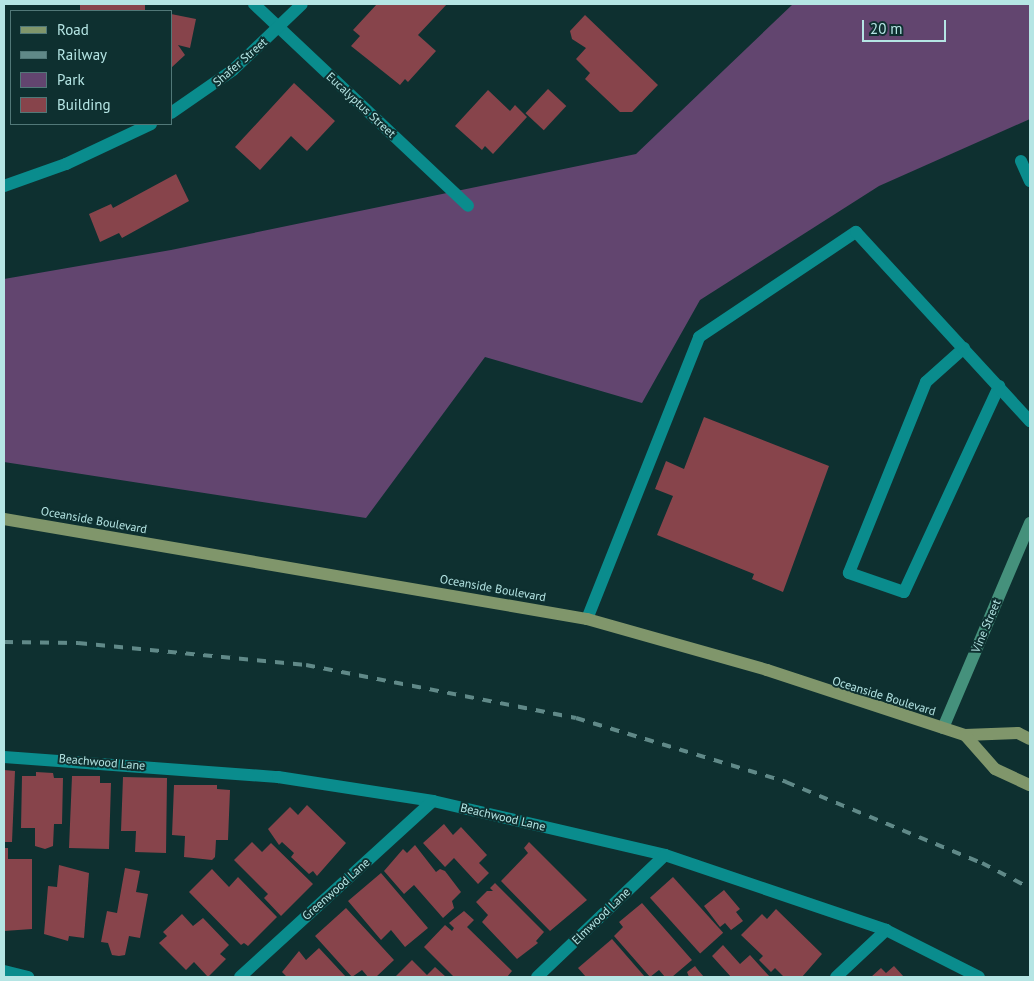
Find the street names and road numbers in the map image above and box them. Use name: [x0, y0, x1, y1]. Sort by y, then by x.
street label: Shafer Street: [210, 35, 270, 89]
street label: Eucalyptus Street: [323, 69, 399, 141]
street label: Oceanside Boulevard: [40, 504, 148, 536]
street label: Oceanside Boulevard: [439, 572, 547, 604]
street label: Vine Street: [968, 597, 1004, 655]
street label: Oceanside Boulevard: [830, 673, 938, 719]
street label: Beachwood Lane: [58, 751, 146, 773]
street label: Beachwood Lane: [459, 800, 547, 834]
street label: Greenwood Lane: [299, 855, 373, 923]
street label: Elmwood Lane: [569, 885, 633, 947]

